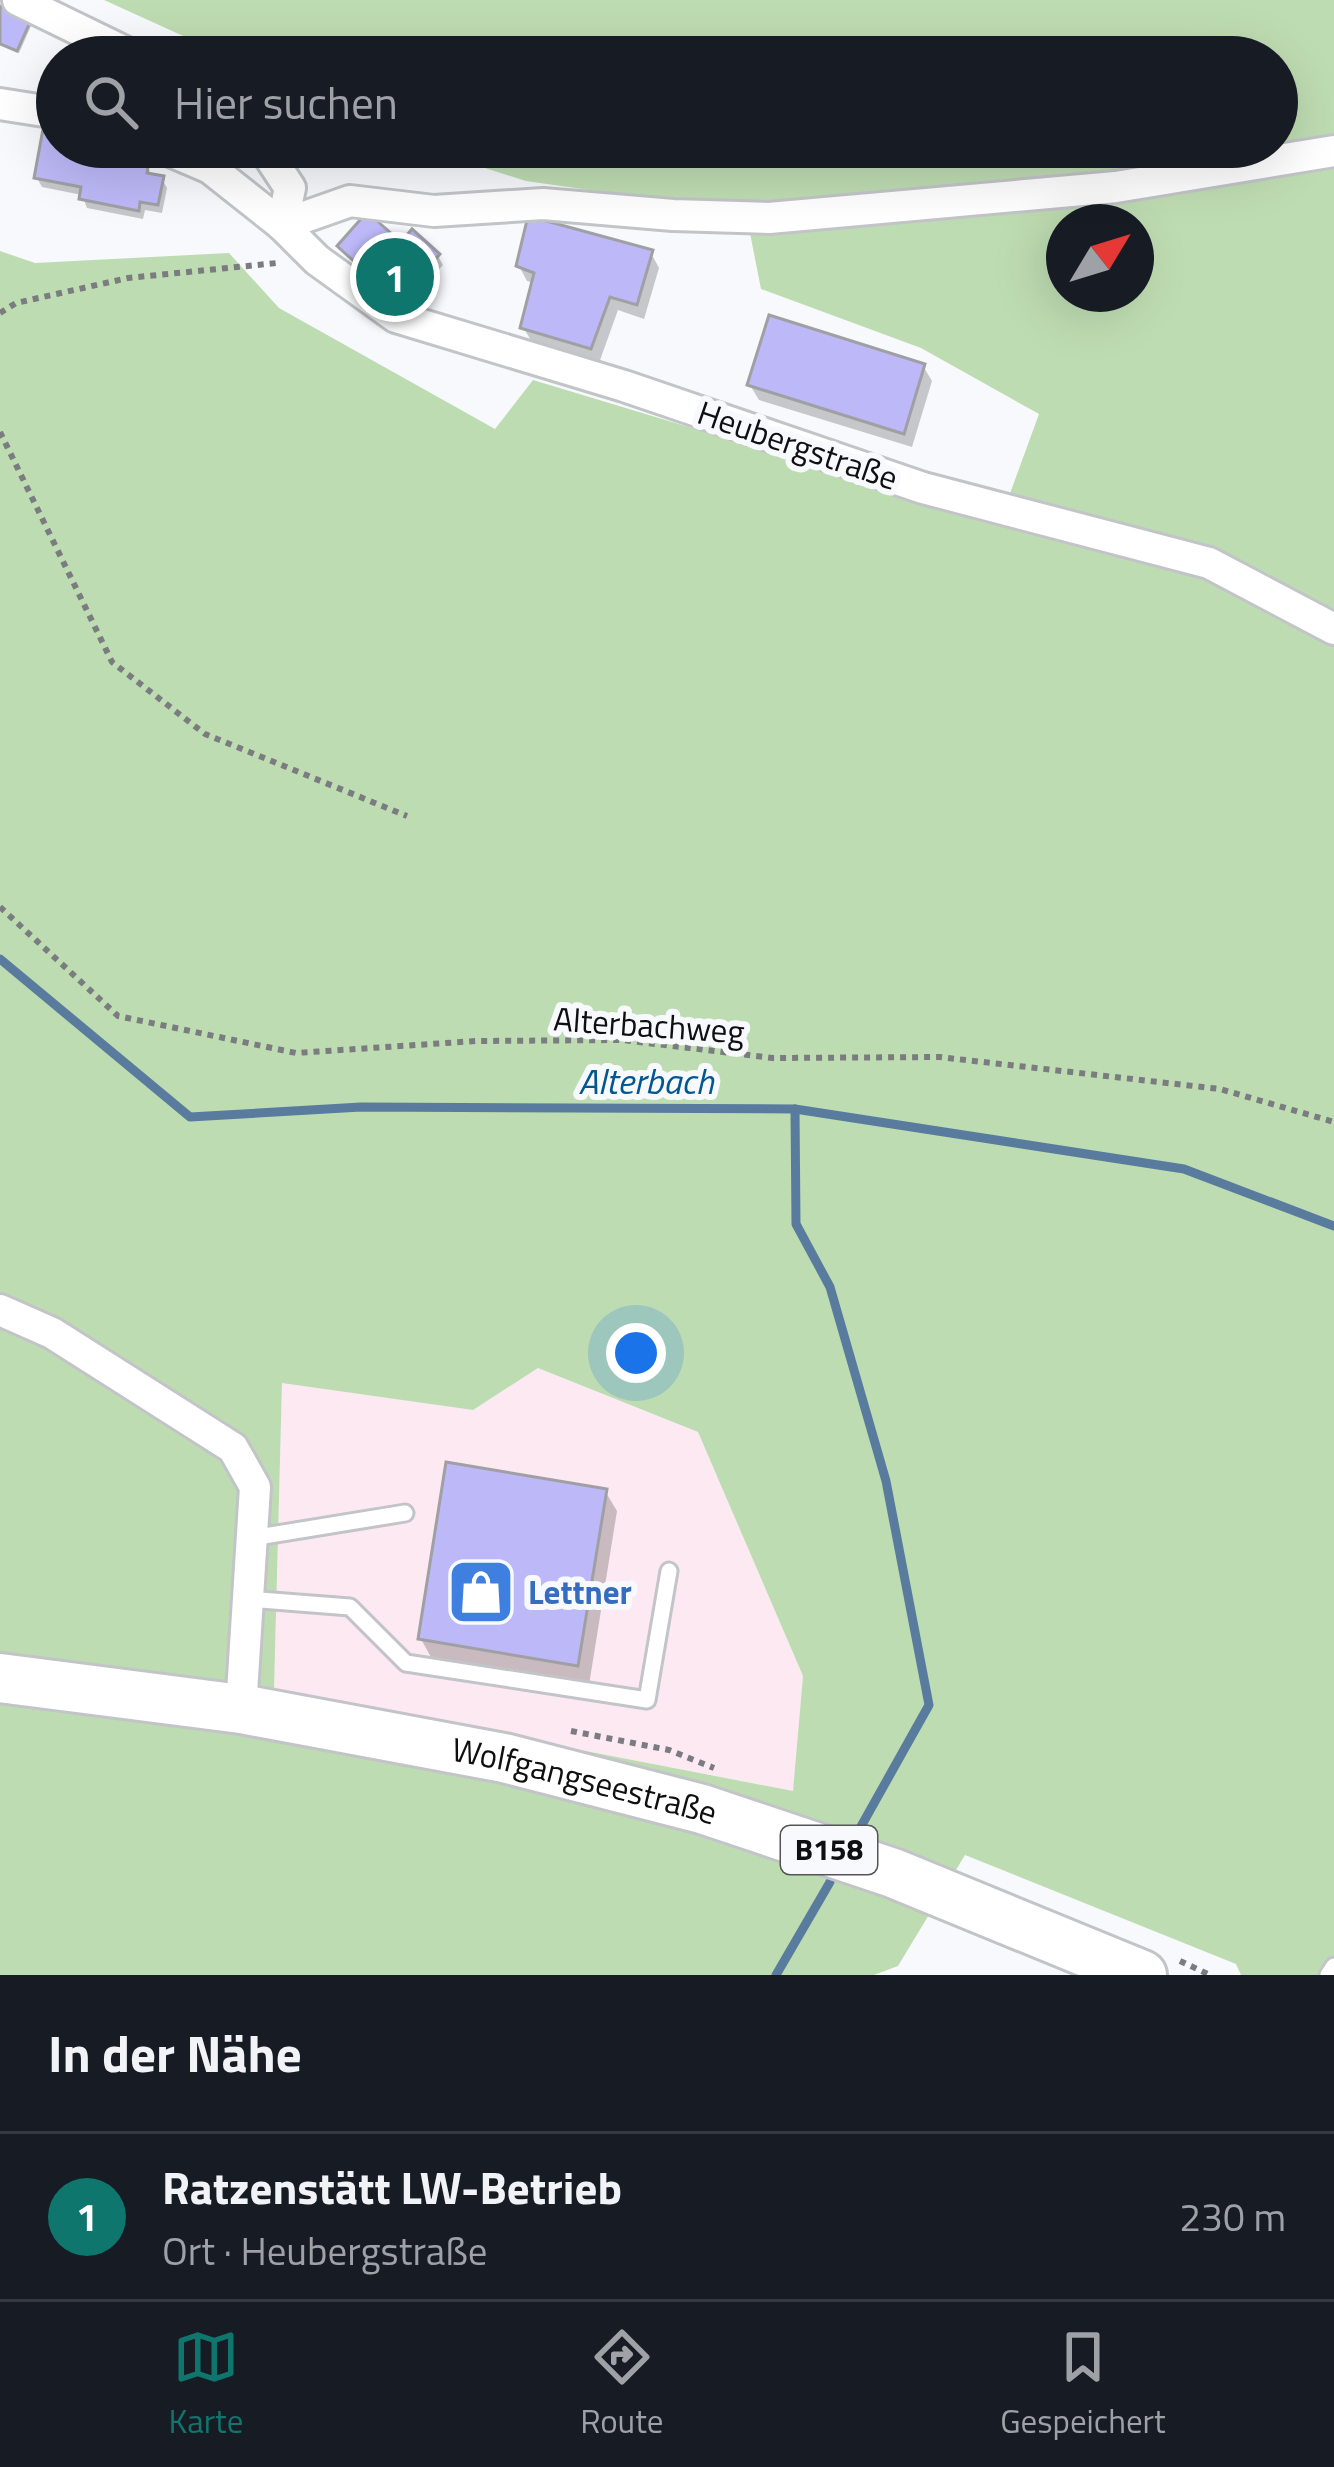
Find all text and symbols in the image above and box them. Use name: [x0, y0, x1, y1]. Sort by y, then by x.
search box: [36, 36, 1298, 168]
text: Hier suchen: [174, 68, 398, 136]
icon: search: [78, 69, 144, 135]
north arrow: [1046, 204, 1154, 312]
pin: 1: [356, 232, 434, 322]
street label: Heubergstraße: [691, 387, 905, 503]
street label: Alterbachweg: [552, 993, 746, 1057]
water label: Alterbach: [578, 1053, 715, 1108]
your location: [606, 1323, 666, 1383]
shop icon: Lettner: [446, 1557, 516, 1627]
place label: Lettner: [528, 1567, 632, 1617]
street label: Wolfgangseestraße: [448, 1724, 724, 1837]
road number: B158: [781, 1826, 877, 1874]
text: In der Nähe: [48, 2014, 302, 2092]
text: Ratzenstätt LW-Betrieb: [162, 2153, 622, 2221]
text: 1: [76, 2187, 98, 2246]
text: 230 m: [1179, 2187, 1286, 2246]
text: Ort · Heubergstraße: [162, 2221, 488, 2280]
tab: Karte: [168, 2324, 243, 2446]
tab: Route: [580, 2324, 663, 2446]
tab: Gespeichert: [1000, 2324, 1166, 2446]

